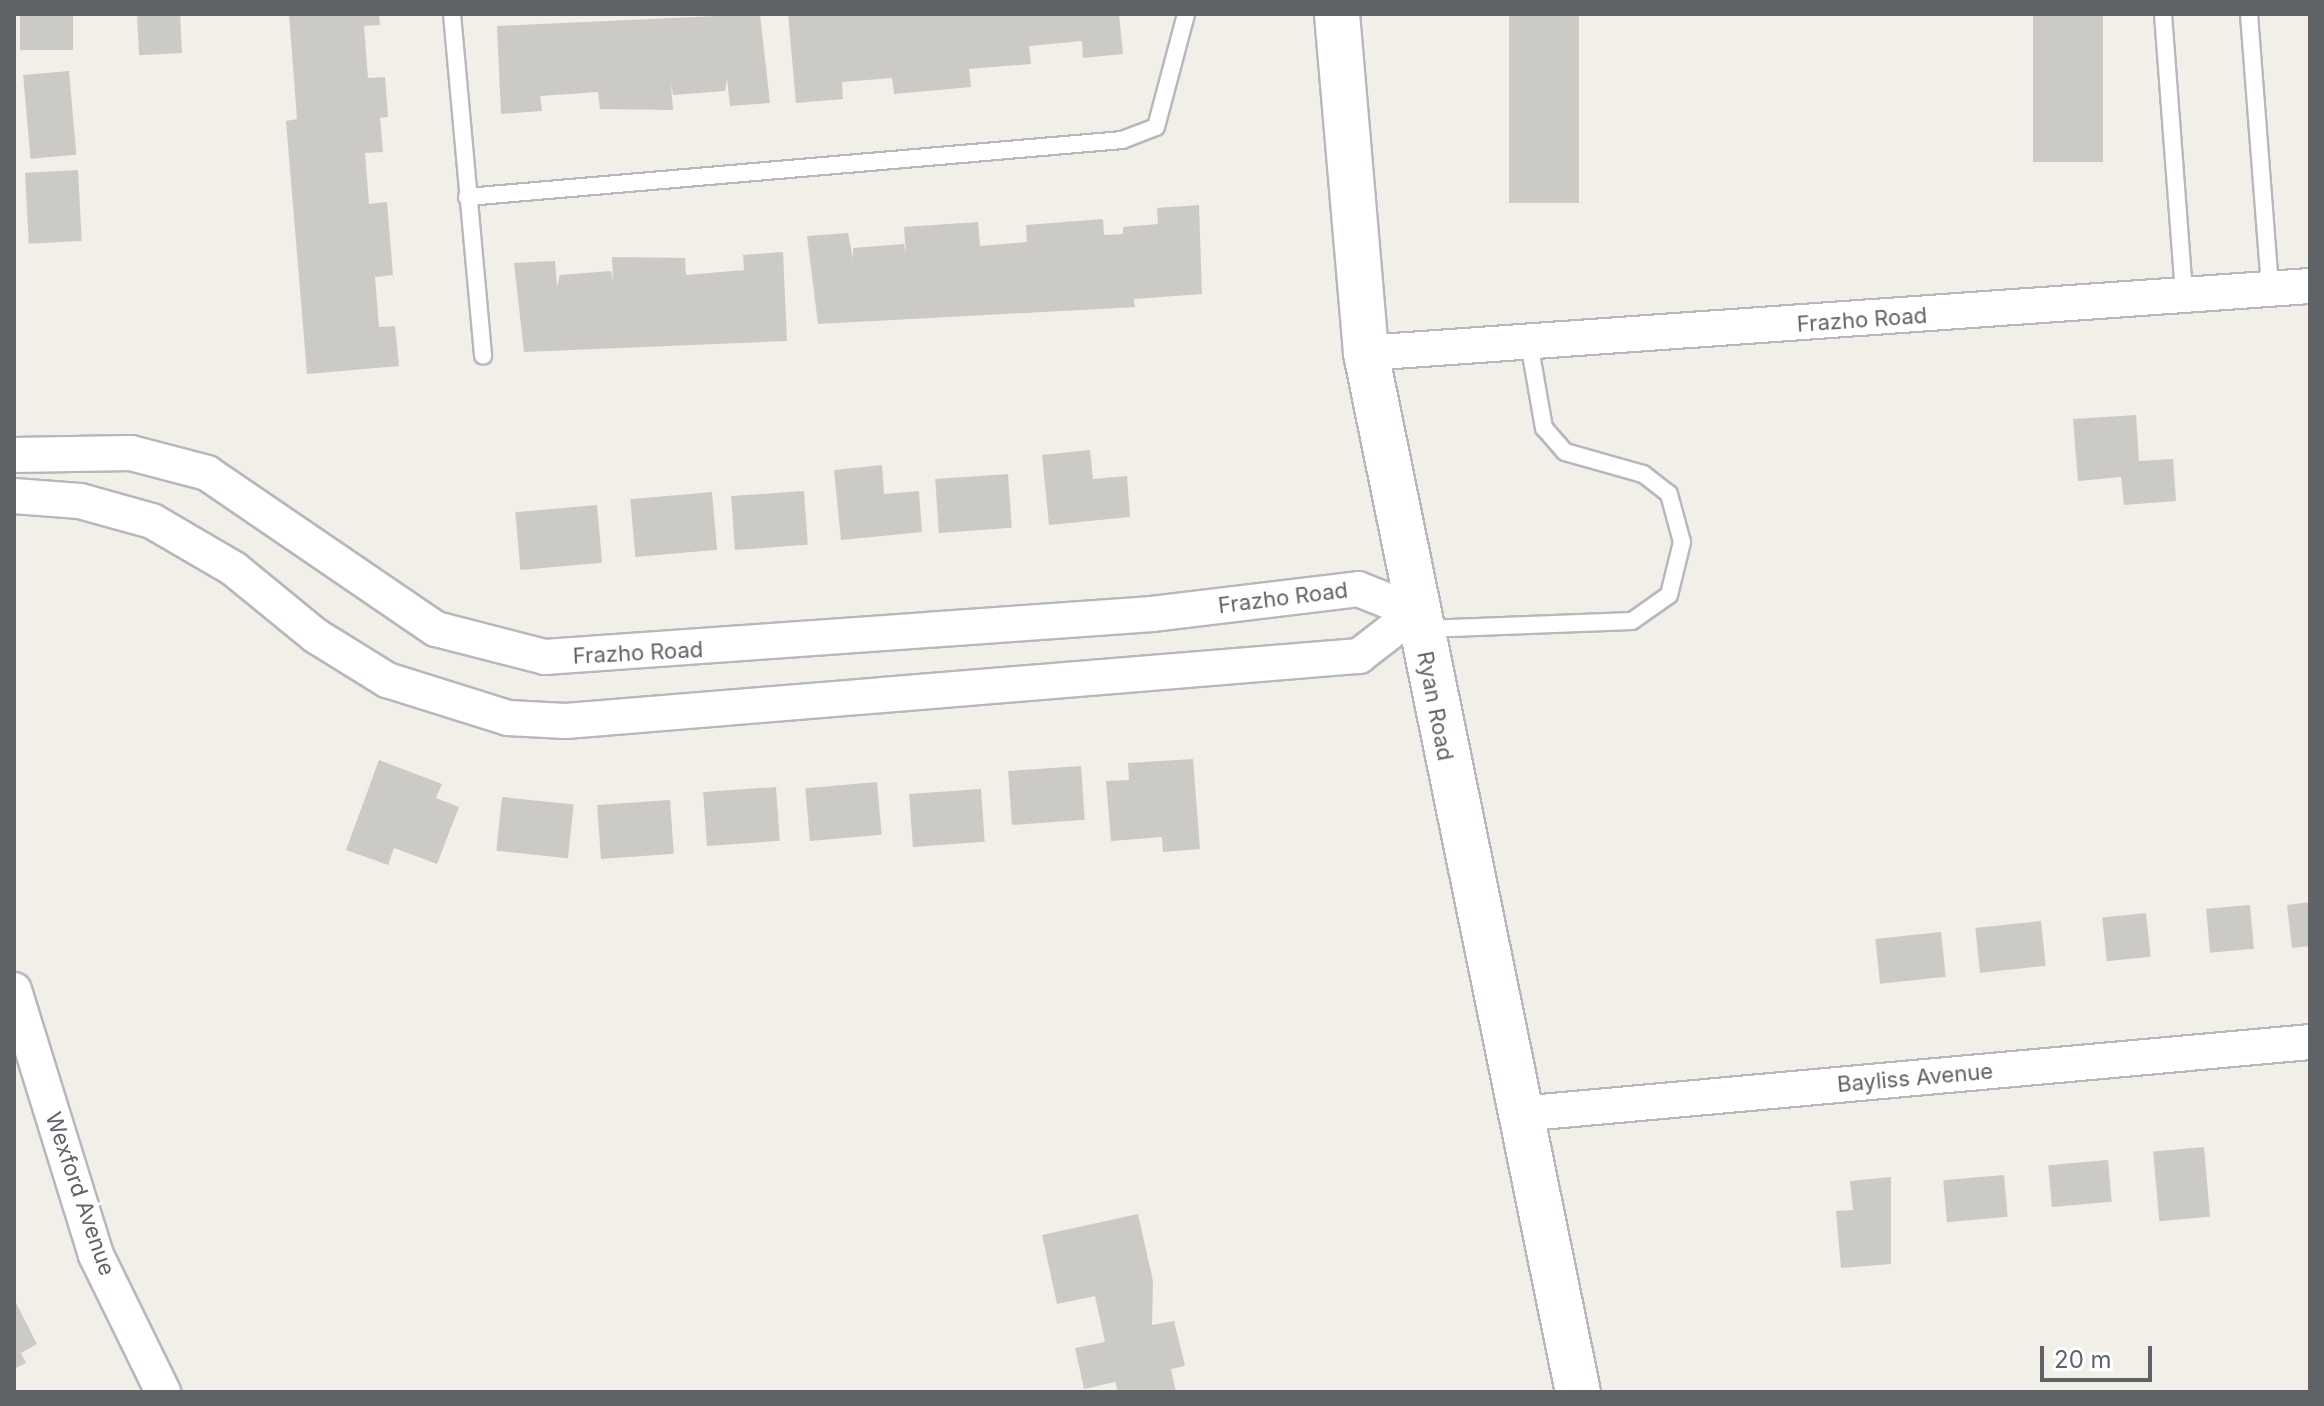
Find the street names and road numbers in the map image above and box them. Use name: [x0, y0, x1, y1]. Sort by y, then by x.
street label: Frazho Road: [1796, 302, 1928, 338]
street label: Frazho Road: [1217, 577, 1349, 619]
street label: Frazho Road: [572, 636, 704, 670]
street label: Ryan Road: [1411, 649, 1459, 763]
street label: Bayliss Avenue: [1836, 1058, 1994, 1098]
street label: Wexford Avenue: [40, 1109, 120, 1279]

